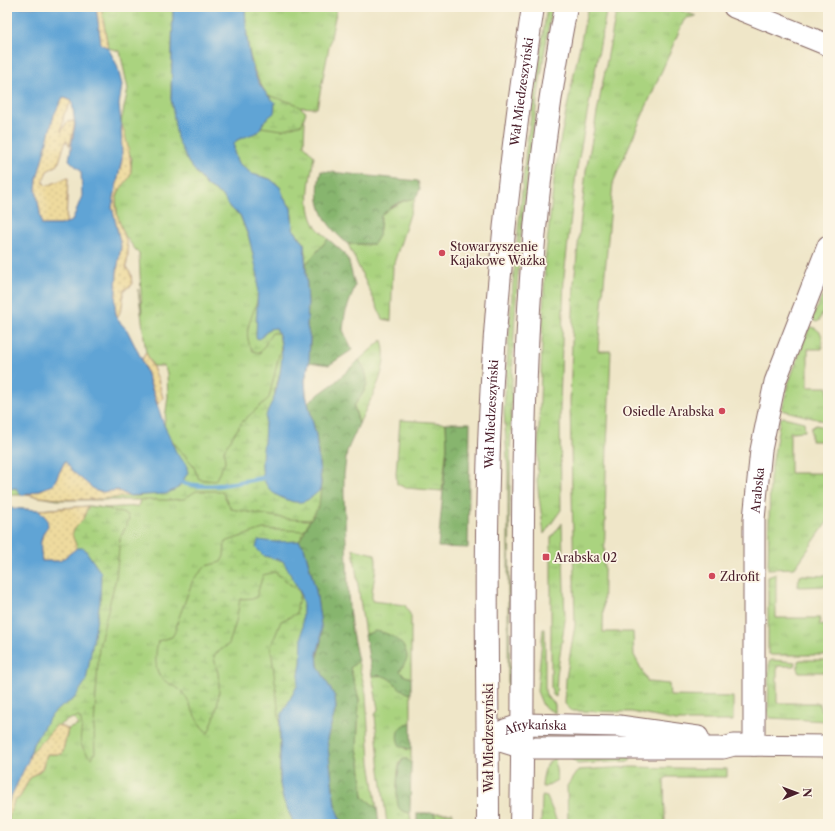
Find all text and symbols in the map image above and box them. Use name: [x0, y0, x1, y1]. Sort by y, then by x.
street label: Wał Miedzeszyński: [506, 36, 536, 148]
place label: Stowarzyszenie Kajakowe Ważka: [450, 239, 546, 268]
marker: Stowarzyszenie Kajakowe Ważka: [437, 248, 447, 258]
street label: Wał Miedzeszyński: [481, 359, 501, 470]
place label: Osiedle Arabska: [622, 404, 715, 419]
marker: Osiedle Arabska: [717, 406, 727, 416]
street label: Arabska: [747, 466, 767, 515]
place label: Arabska 02: [553, 550, 617, 565]
marker: Arabska 02: [541, 552, 551, 562]
place label: Zdrofit: [720, 569, 760, 584]
marker: Zdrofit: [707, 571, 717, 581]
street label: Wał Miedzeszyński: [481, 683, 496, 794]
street label: Afrykańska: [501, 716, 568, 738]
north arrow: [777, 773, 817, 813]
text: N: [800, 788, 814, 798]

